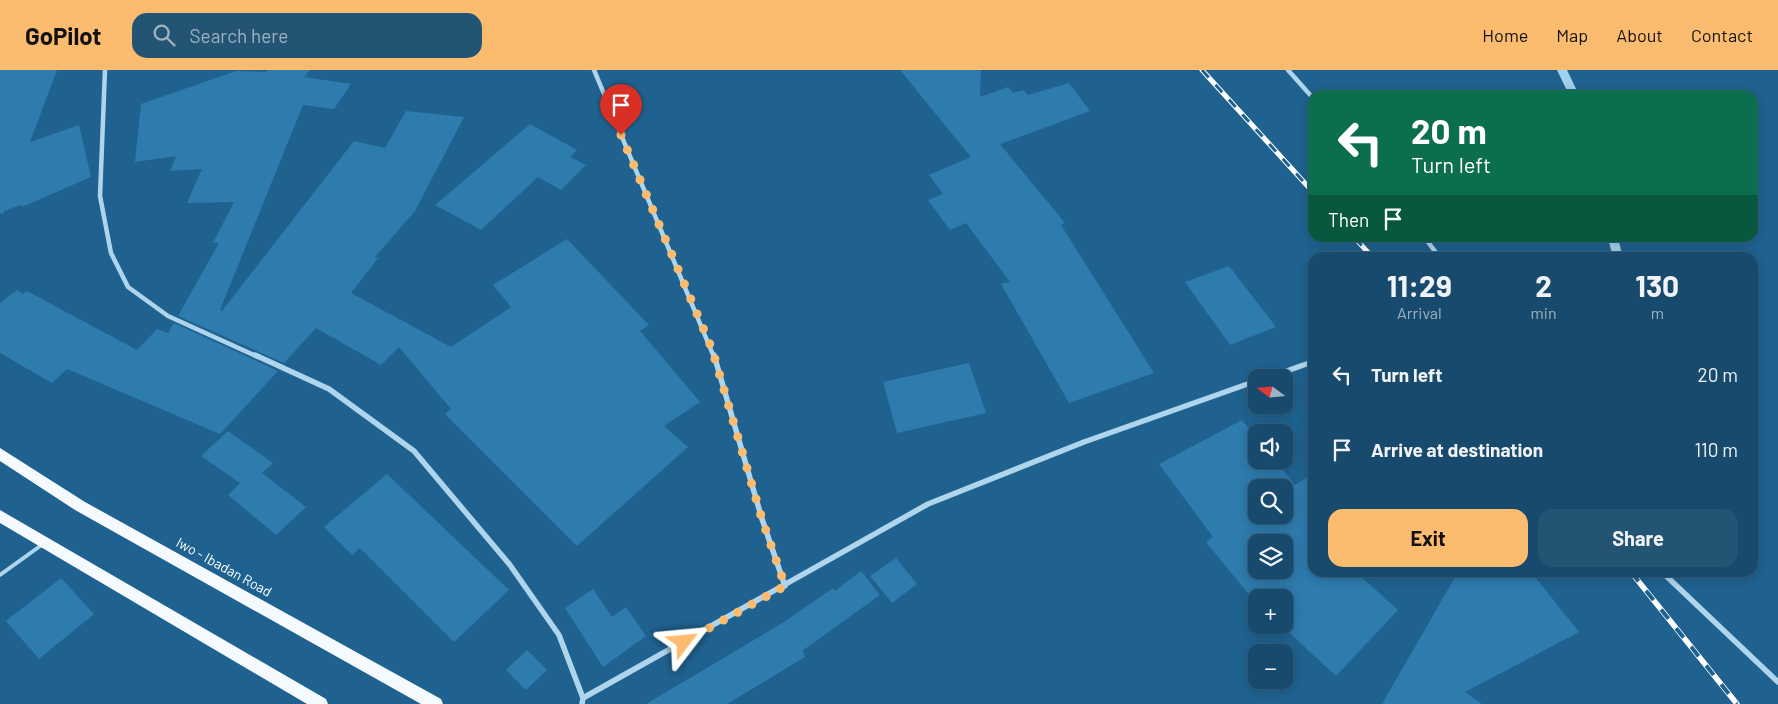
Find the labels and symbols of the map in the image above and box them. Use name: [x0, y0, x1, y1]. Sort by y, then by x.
pin: [600, 84, 642, 135]
north arrow: [1248, 369, 1292, 414]
street label: Iwo - Ibadan Road: [173, 533, 275, 600]
position arrow: [657, 615, 709, 667]

